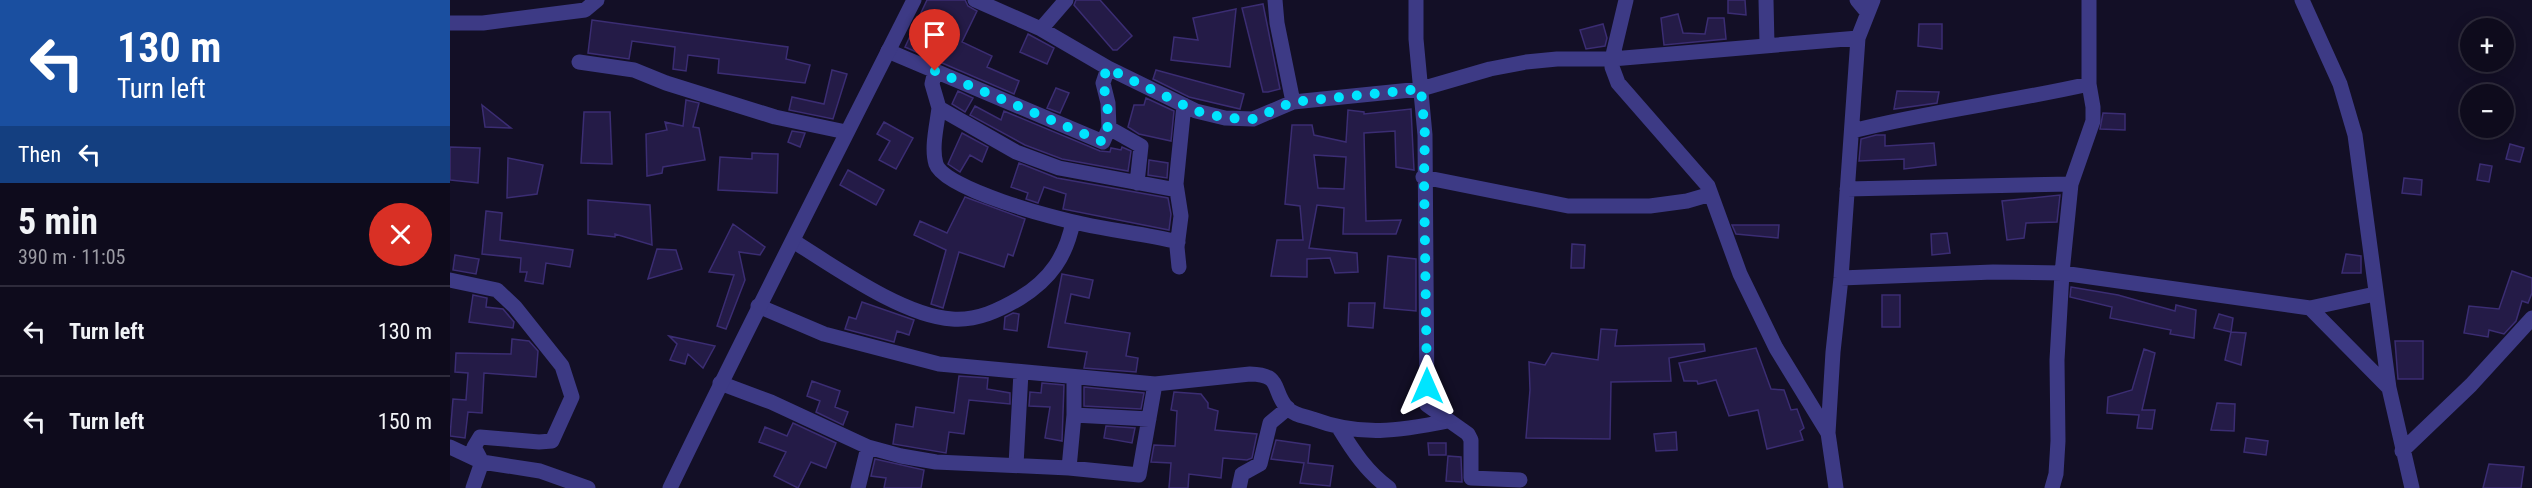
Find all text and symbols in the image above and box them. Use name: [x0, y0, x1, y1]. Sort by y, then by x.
pin: [909, 9, 960, 71]
icon: arrive: [918, 18, 951, 51]
map controls: [2460, 18, 2514, 138]
button: +: [2460, 18, 2514, 72]
text: 130 m: [117, 23, 222, 72]
icon: left: [18, 24, 96, 102]
text: Turn left: [117, 73, 206, 105]
button: −: [2460, 84, 2514, 138]
icon: left: [73, 138, 106, 171]
text: Then: [18, 142, 61, 167]
text: 5 min: [18, 201, 98, 243]
button: close: [369, 203, 432, 266]
text: 390 m · 11:05: [18, 245, 125, 269]
icon: left: [18, 315, 51, 348]
text: Turn left: [69, 319, 144, 344]
text: 130 m: [378, 319, 432, 344]
position arrow: [1395, 354, 1459, 418]
icon: left: [18, 405, 51, 438]
text: Turn left: [69, 409, 144, 434]
text: 150 m: [378, 409, 432, 434]

